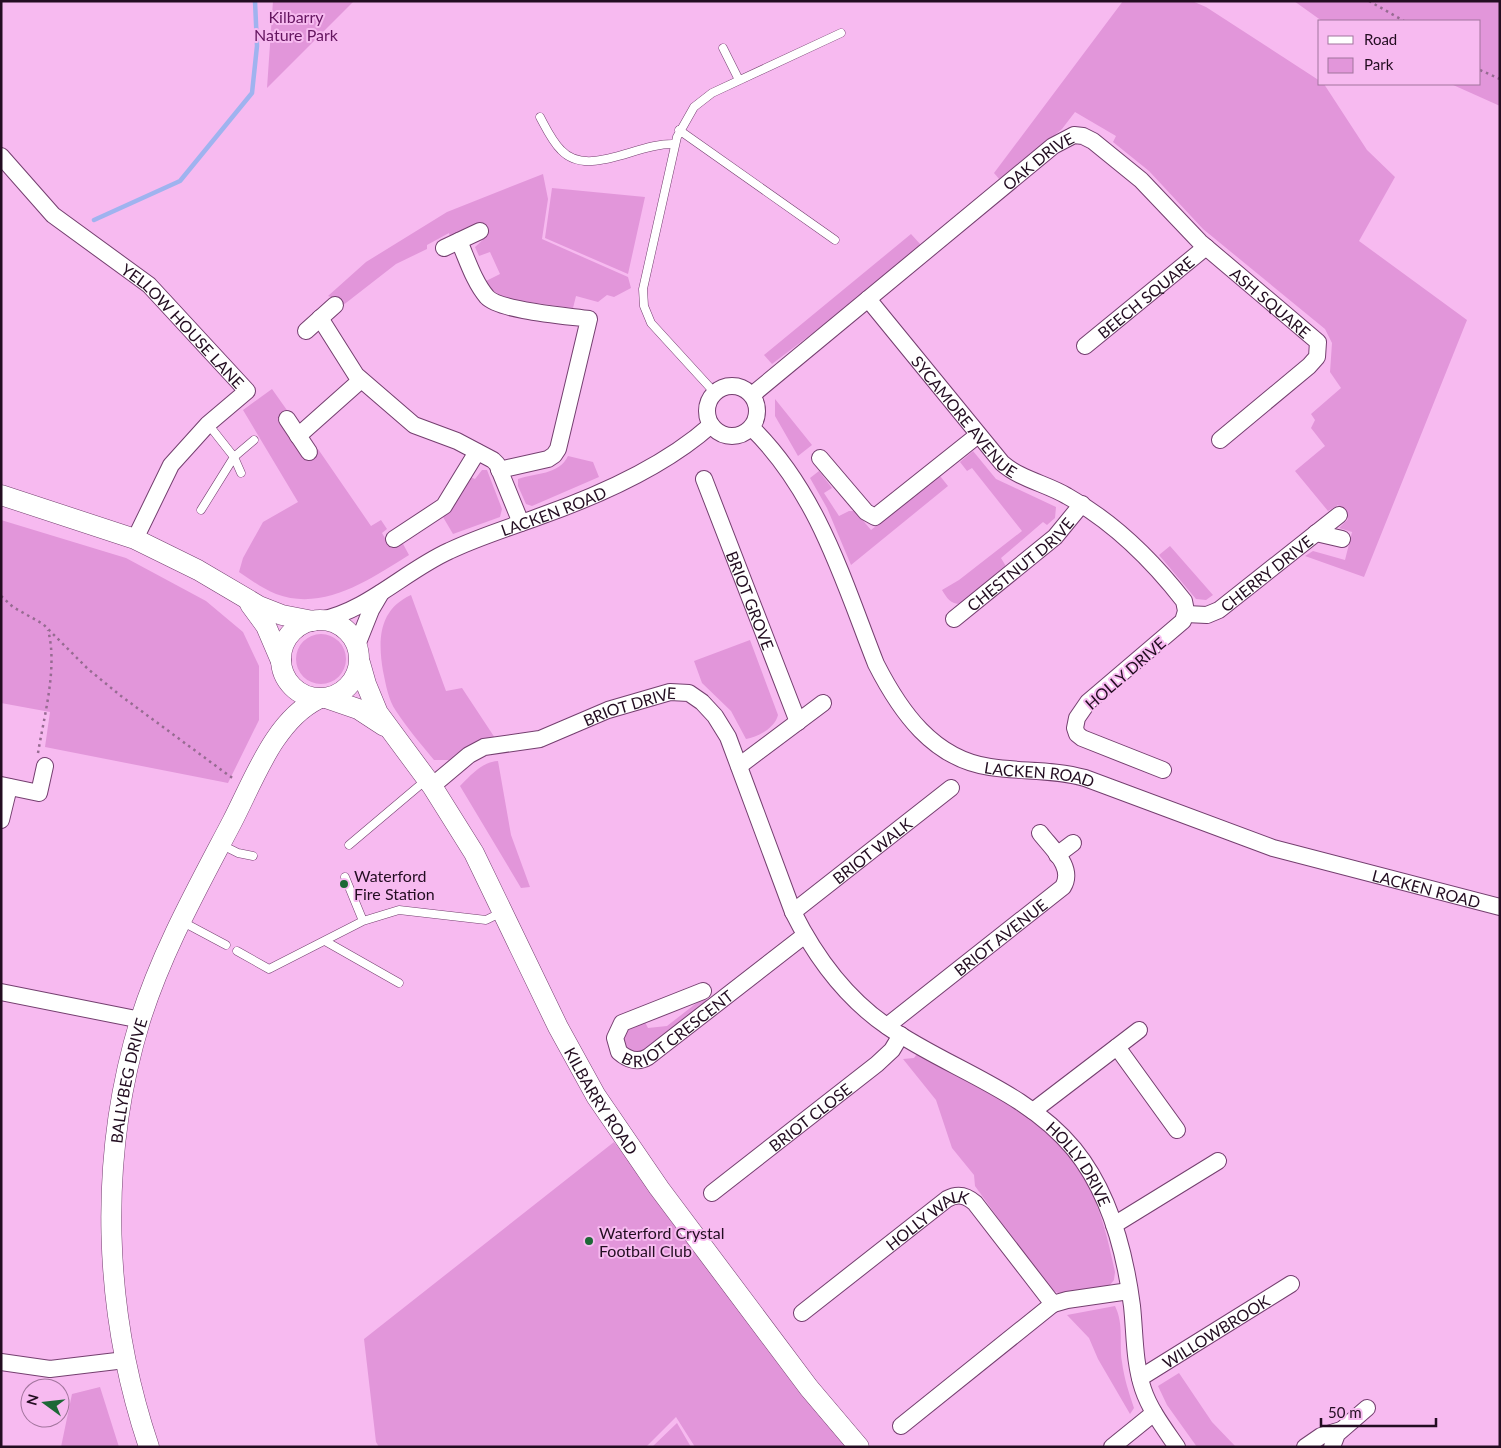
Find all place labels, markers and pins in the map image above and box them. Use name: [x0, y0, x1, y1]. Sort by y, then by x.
place label: Waterford Fire Station: [354, 866, 435, 903]
marker: Waterford Fire Station: [338, 878, 350, 890]
place label: Waterford Crystal Football Club: [599, 1223, 724, 1260]
marker: Waterford Crystal Football Club: [583, 1235, 595, 1247]

